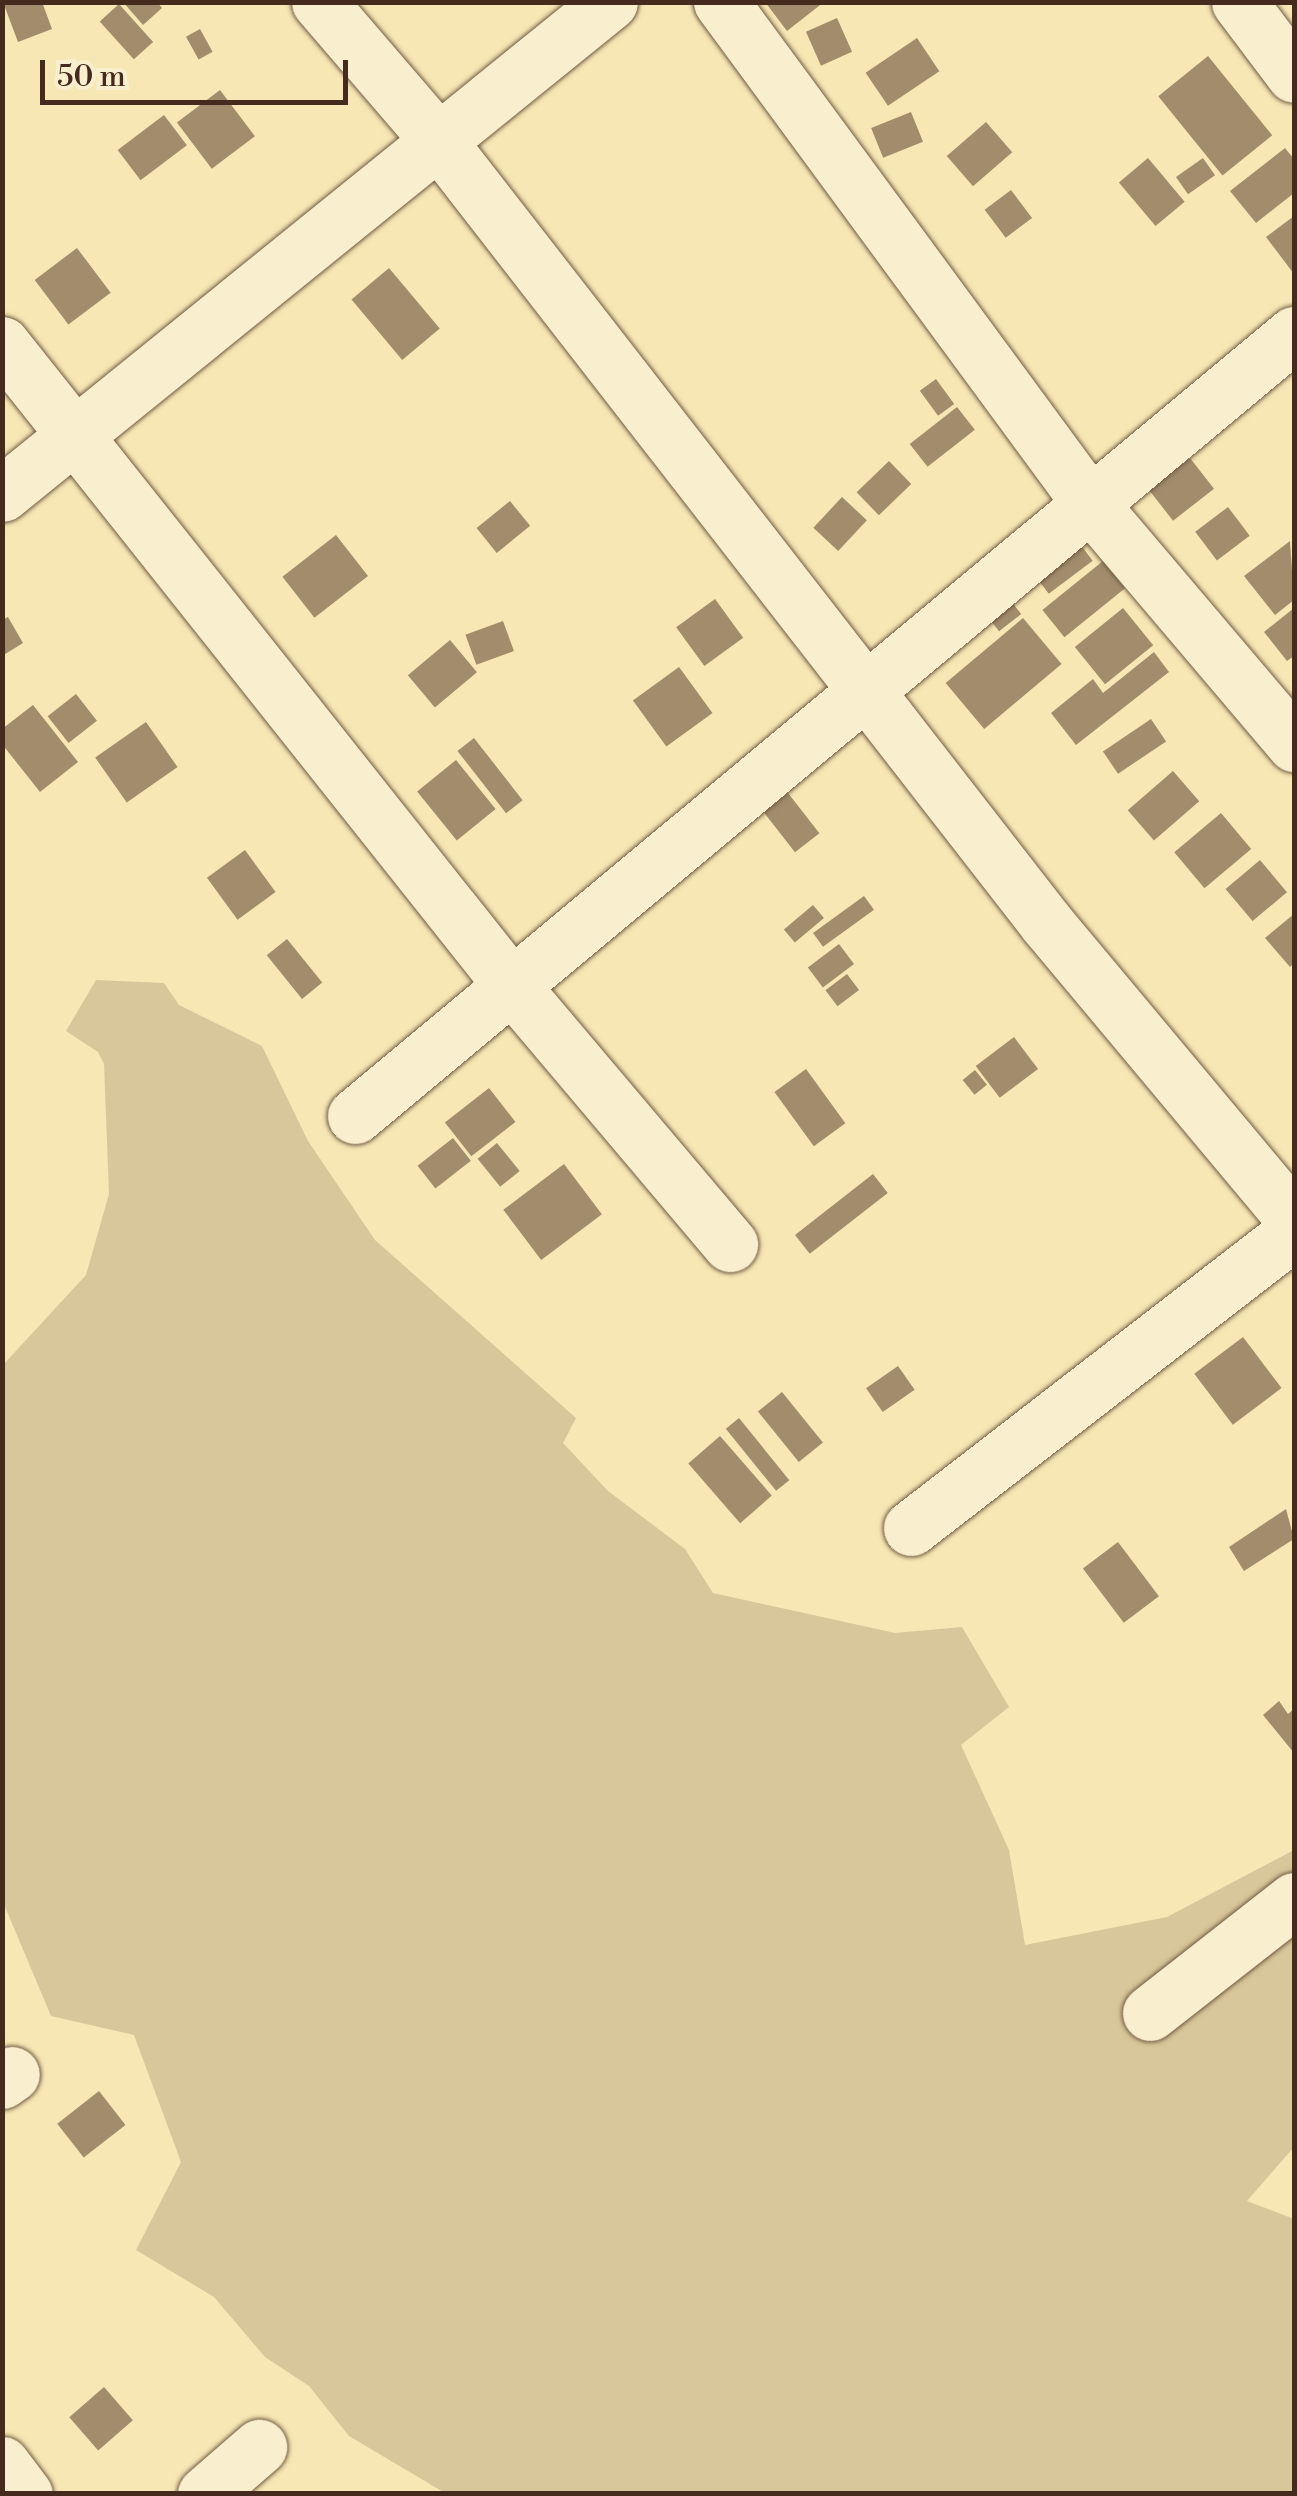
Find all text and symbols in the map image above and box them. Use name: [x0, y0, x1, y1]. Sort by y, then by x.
scale bar: [45, 40, 352, 102]
text: 50 m: [57, 58, 126, 96]

